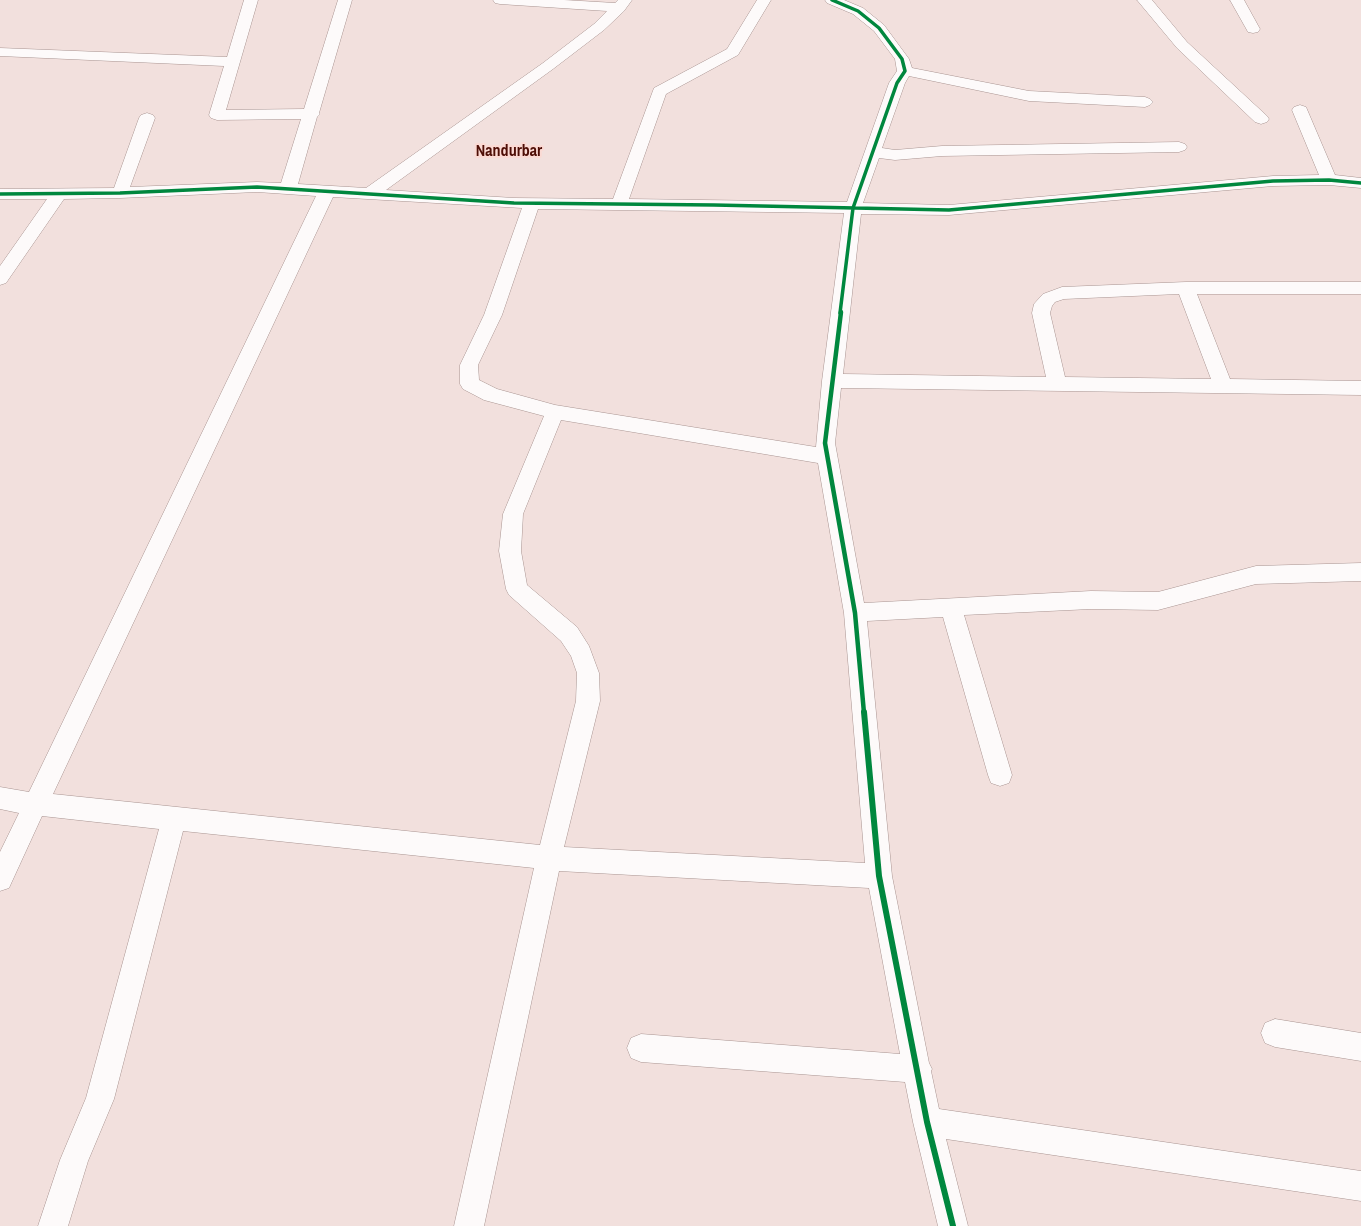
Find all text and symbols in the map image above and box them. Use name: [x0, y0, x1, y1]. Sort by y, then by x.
district label: Nandurbar: [476, 142, 542, 162]

